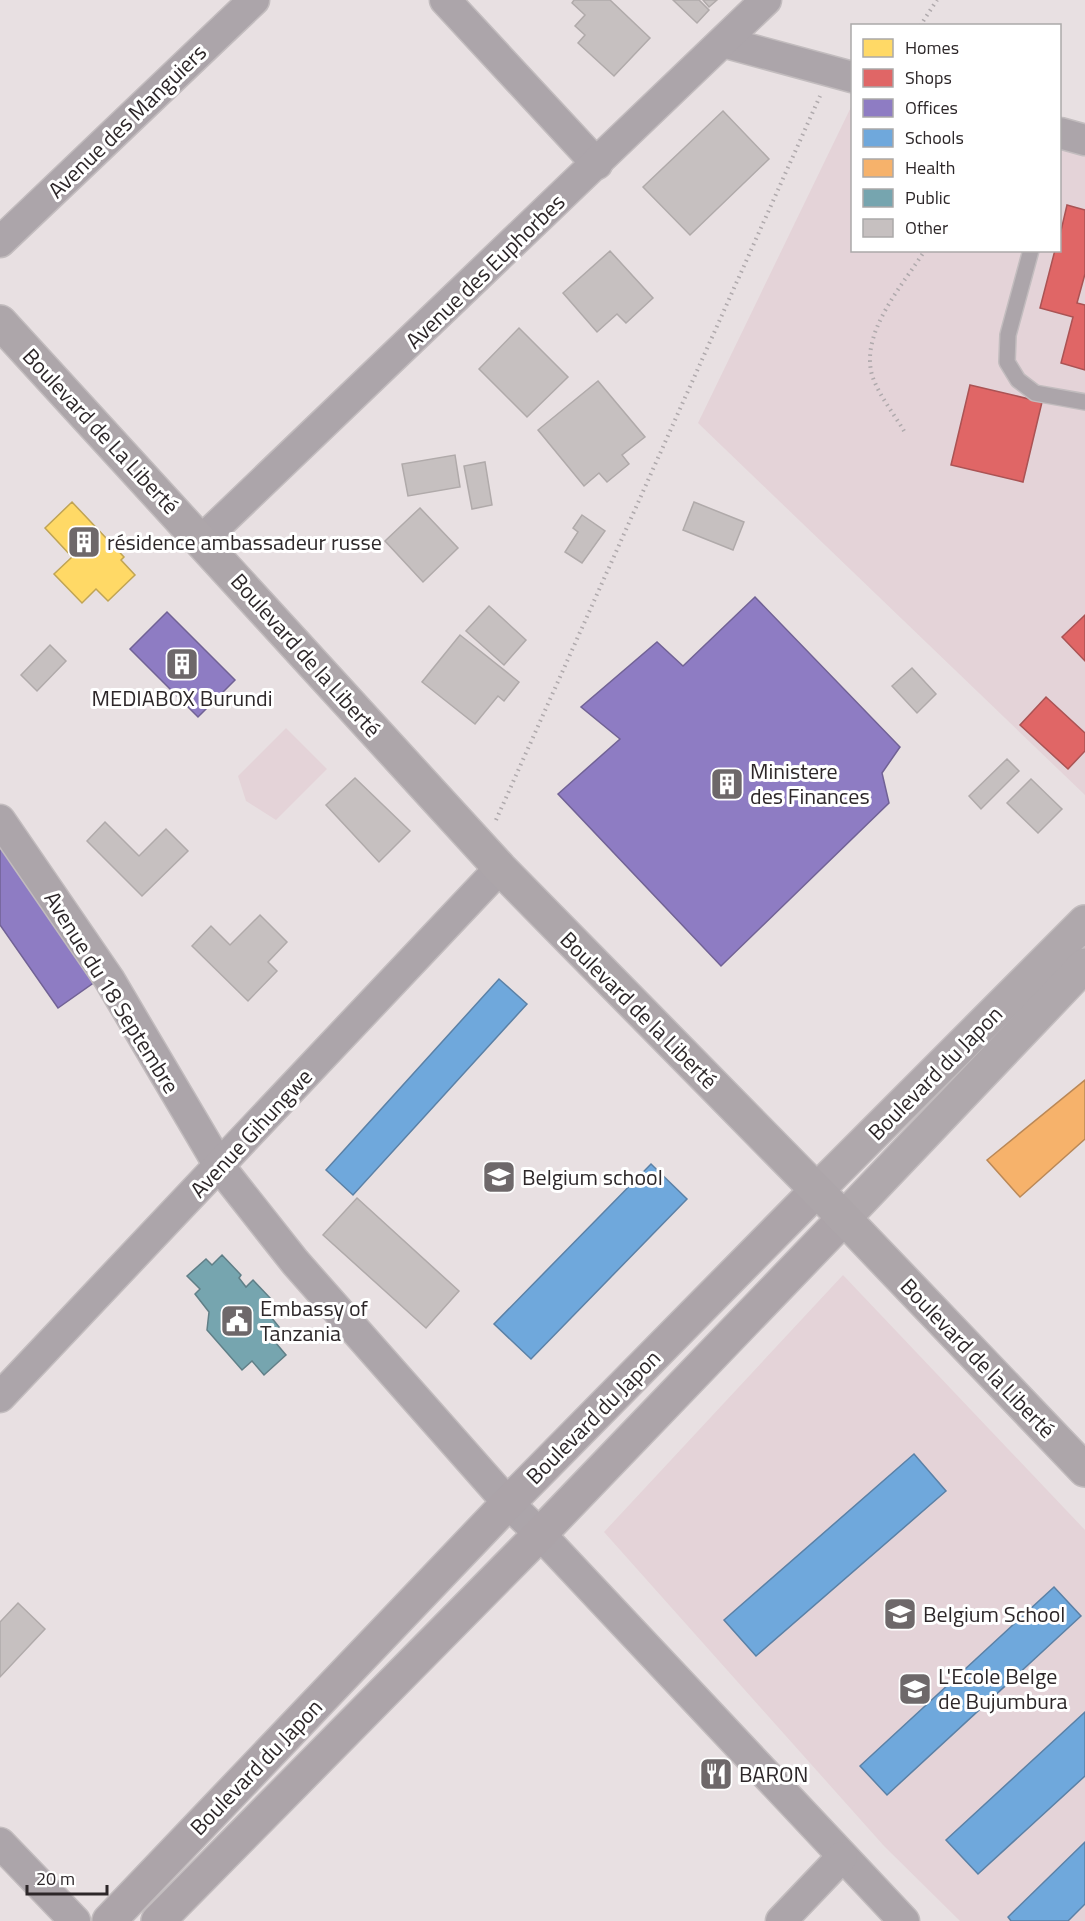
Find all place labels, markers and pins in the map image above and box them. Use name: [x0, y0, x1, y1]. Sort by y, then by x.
building icon: résidence ambassadeur russe: [66, 524, 102, 560]
place label: résidence ambassadeur russe: [107, 525, 382, 559]
building icon: MEDIABOX Burundi: [164, 646, 200, 682]
place label: MEDIABOX Burundi: [92, 681, 272, 715]
place label: Ministere des Finances: [750, 754, 870, 813]
building icon: Ministere des Finances: [709, 766, 745, 802]
school or university icon: Belgium school: [481, 1159, 517, 1195]
place label: Belgium school: [522, 1160, 663, 1194]
place label: Embassy of Tanzania: [260, 1291, 369, 1350]
public building icon: Embassy of Tanzania: [219, 1303, 255, 1339]
school or university icon: Belgium School: [882, 1596, 918, 1632]
place label: Belgium School: [923, 1597, 1065, 1631]
place label: L'Ecole Belge de Bujumbura: [938, 1659, 1068, 1718]
school or university icon: L'Ecole Belge de Bujumbura: [897, 1671, 933, 1707]
restaurant icon: BARON: [698, 1756, 734, 1792]
place label: BARON: [739, 1757, 808, 1791]

